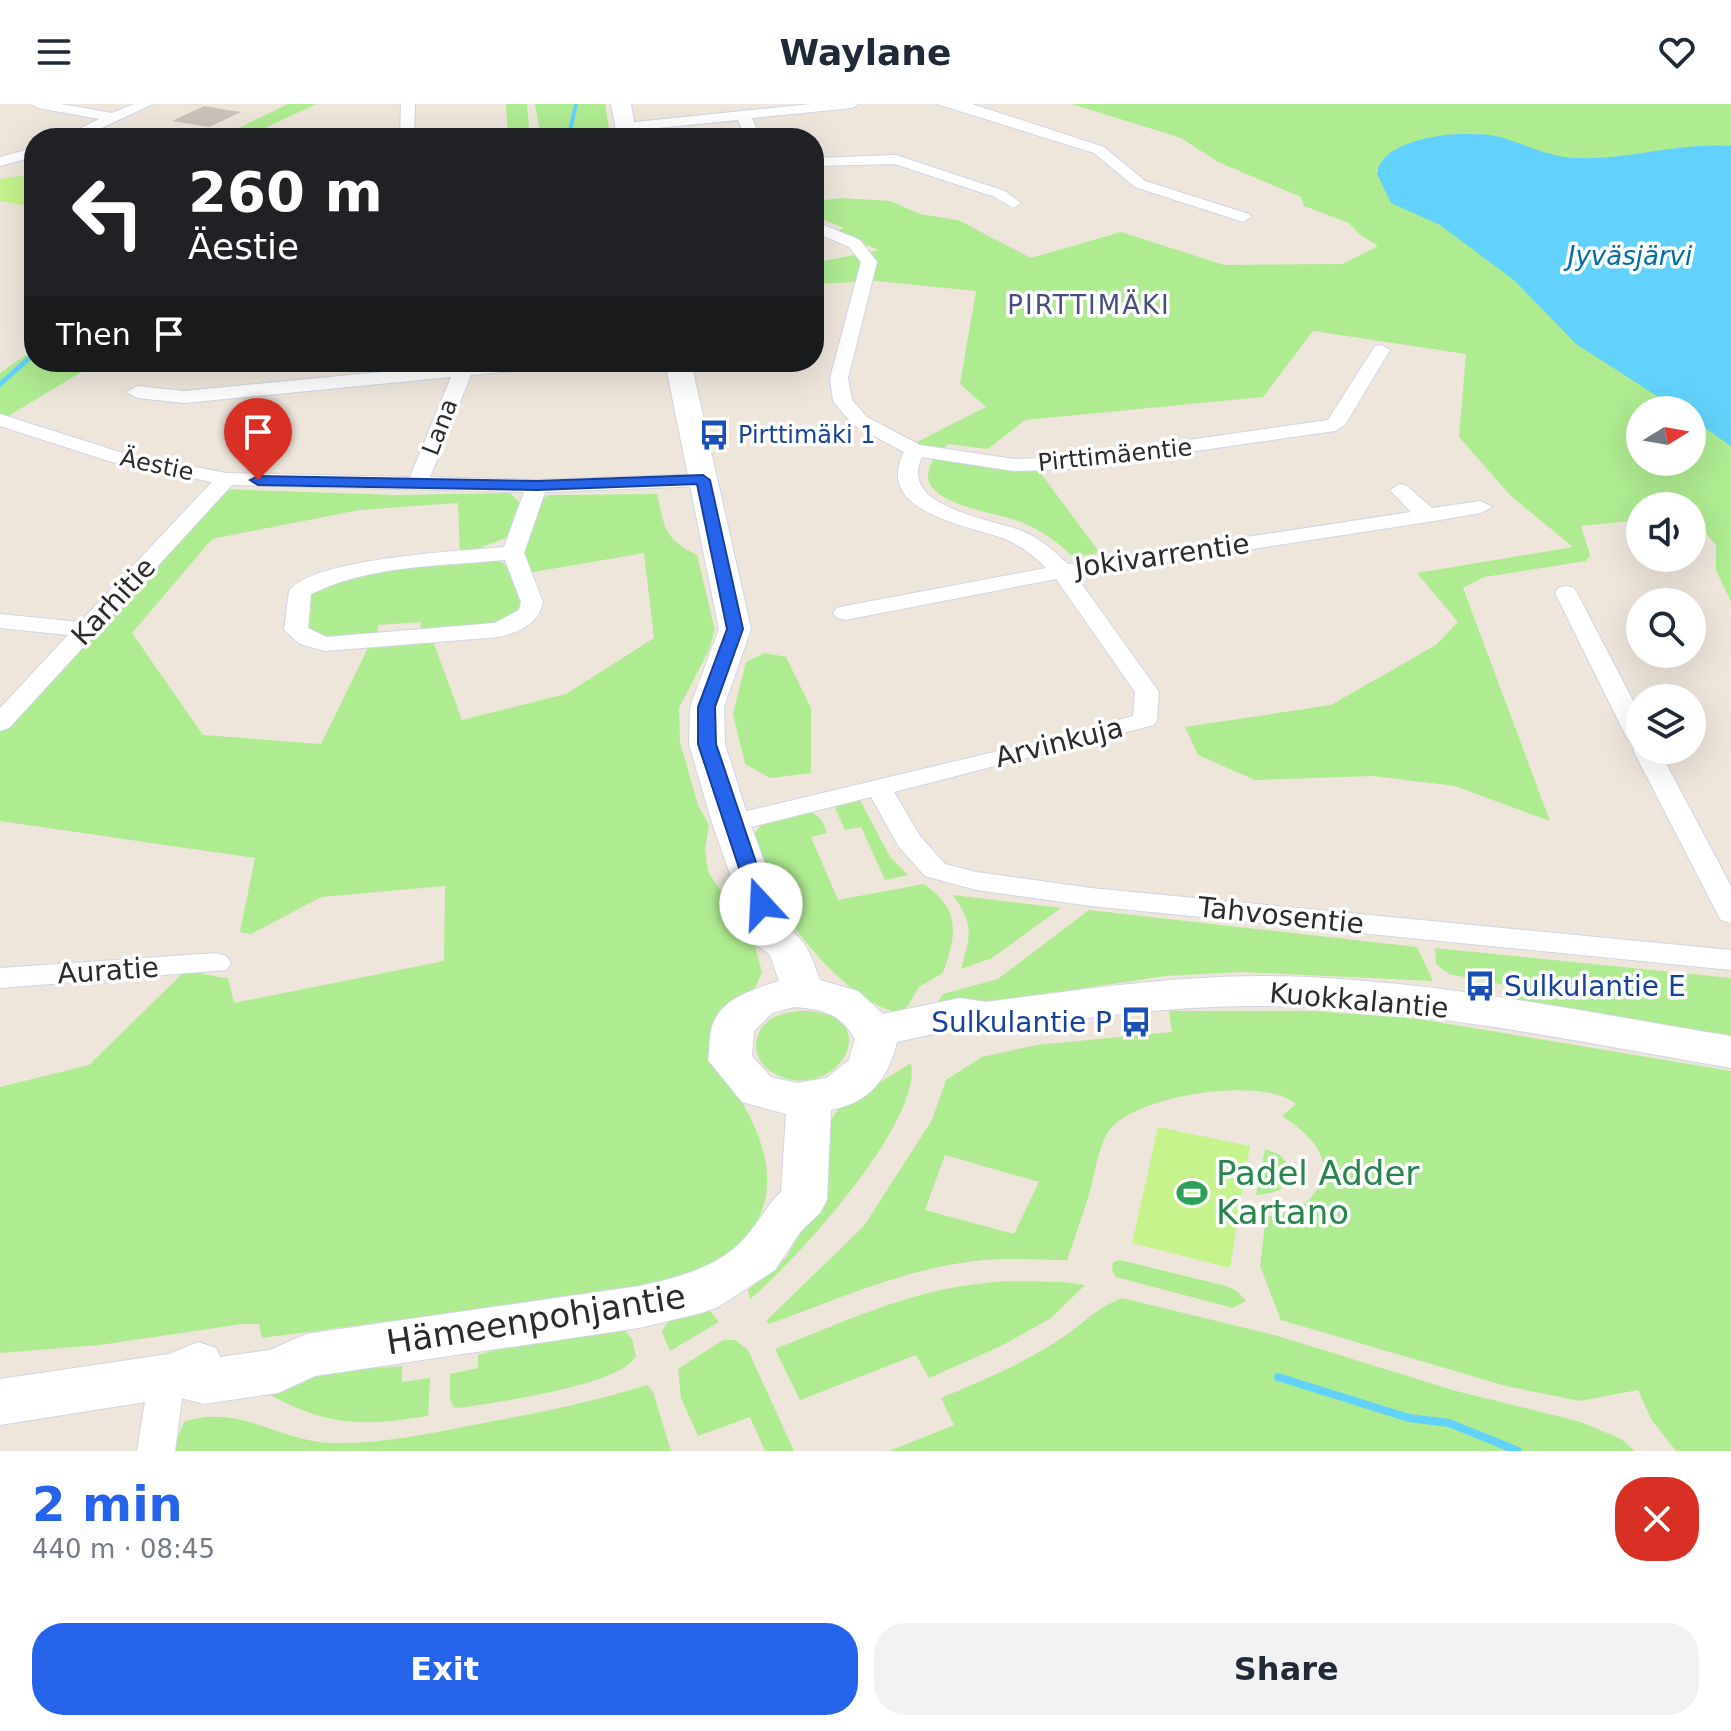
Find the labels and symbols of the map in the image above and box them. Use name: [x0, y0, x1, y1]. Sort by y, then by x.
water label: Jyväsjärvi: [1563, 241, 1693, 271]
district label: PIRTTIMÄKI: [1007, 289, 1171, 320]
street label: Lana: [417, 395, 463, 459]
north arrow: [1626, 396, 1706, 476]
pin: [224, 398, 292, 480]
bus stop icon: Pirttimäki 1: [697, 418, 731, 452]
place label: Pirttimäki 1: [738, 421, 876, 449]
street label: Pirttimäentie: [1037, 433, 1193, 477]
street label: Äestie: [118, 443, 196, 486]
street label: Jokivarrentie: [1071, 527, 1252, 584]
street label: Karhitie: [65, 551, 162, 652]
street label: Arvinkuja: [992, 711, 1127, 774]
position arrow: [719, 862, 803, 946]
street label: Tahvosentie: [1195, 890, 1366, 941]
street label: Auratie: [56, 950, 160, 991]
bus stop icon: Sulkulantie E: [1463, 969, 1497, 1003]
place label: Sulkulantie E: [1504, 970, 1686, 1003]
street label: Kuokkalantie: [1268, 976, 1450, 1025]
bus stop icon: Sulkulantie P: [1119, 1005, 1153, 1039]
place label: Sulkulantie P: [931, 1006, 1112, 1039]
place label: Padel Adder Kartano: [1216, 1153, 1419, 1232]
sports icon: Padel Adder Kartano: [1175, 1176, 1209, 1210]
street label: Hämeenpohjantie: [384, 1276, 688, 1362]

